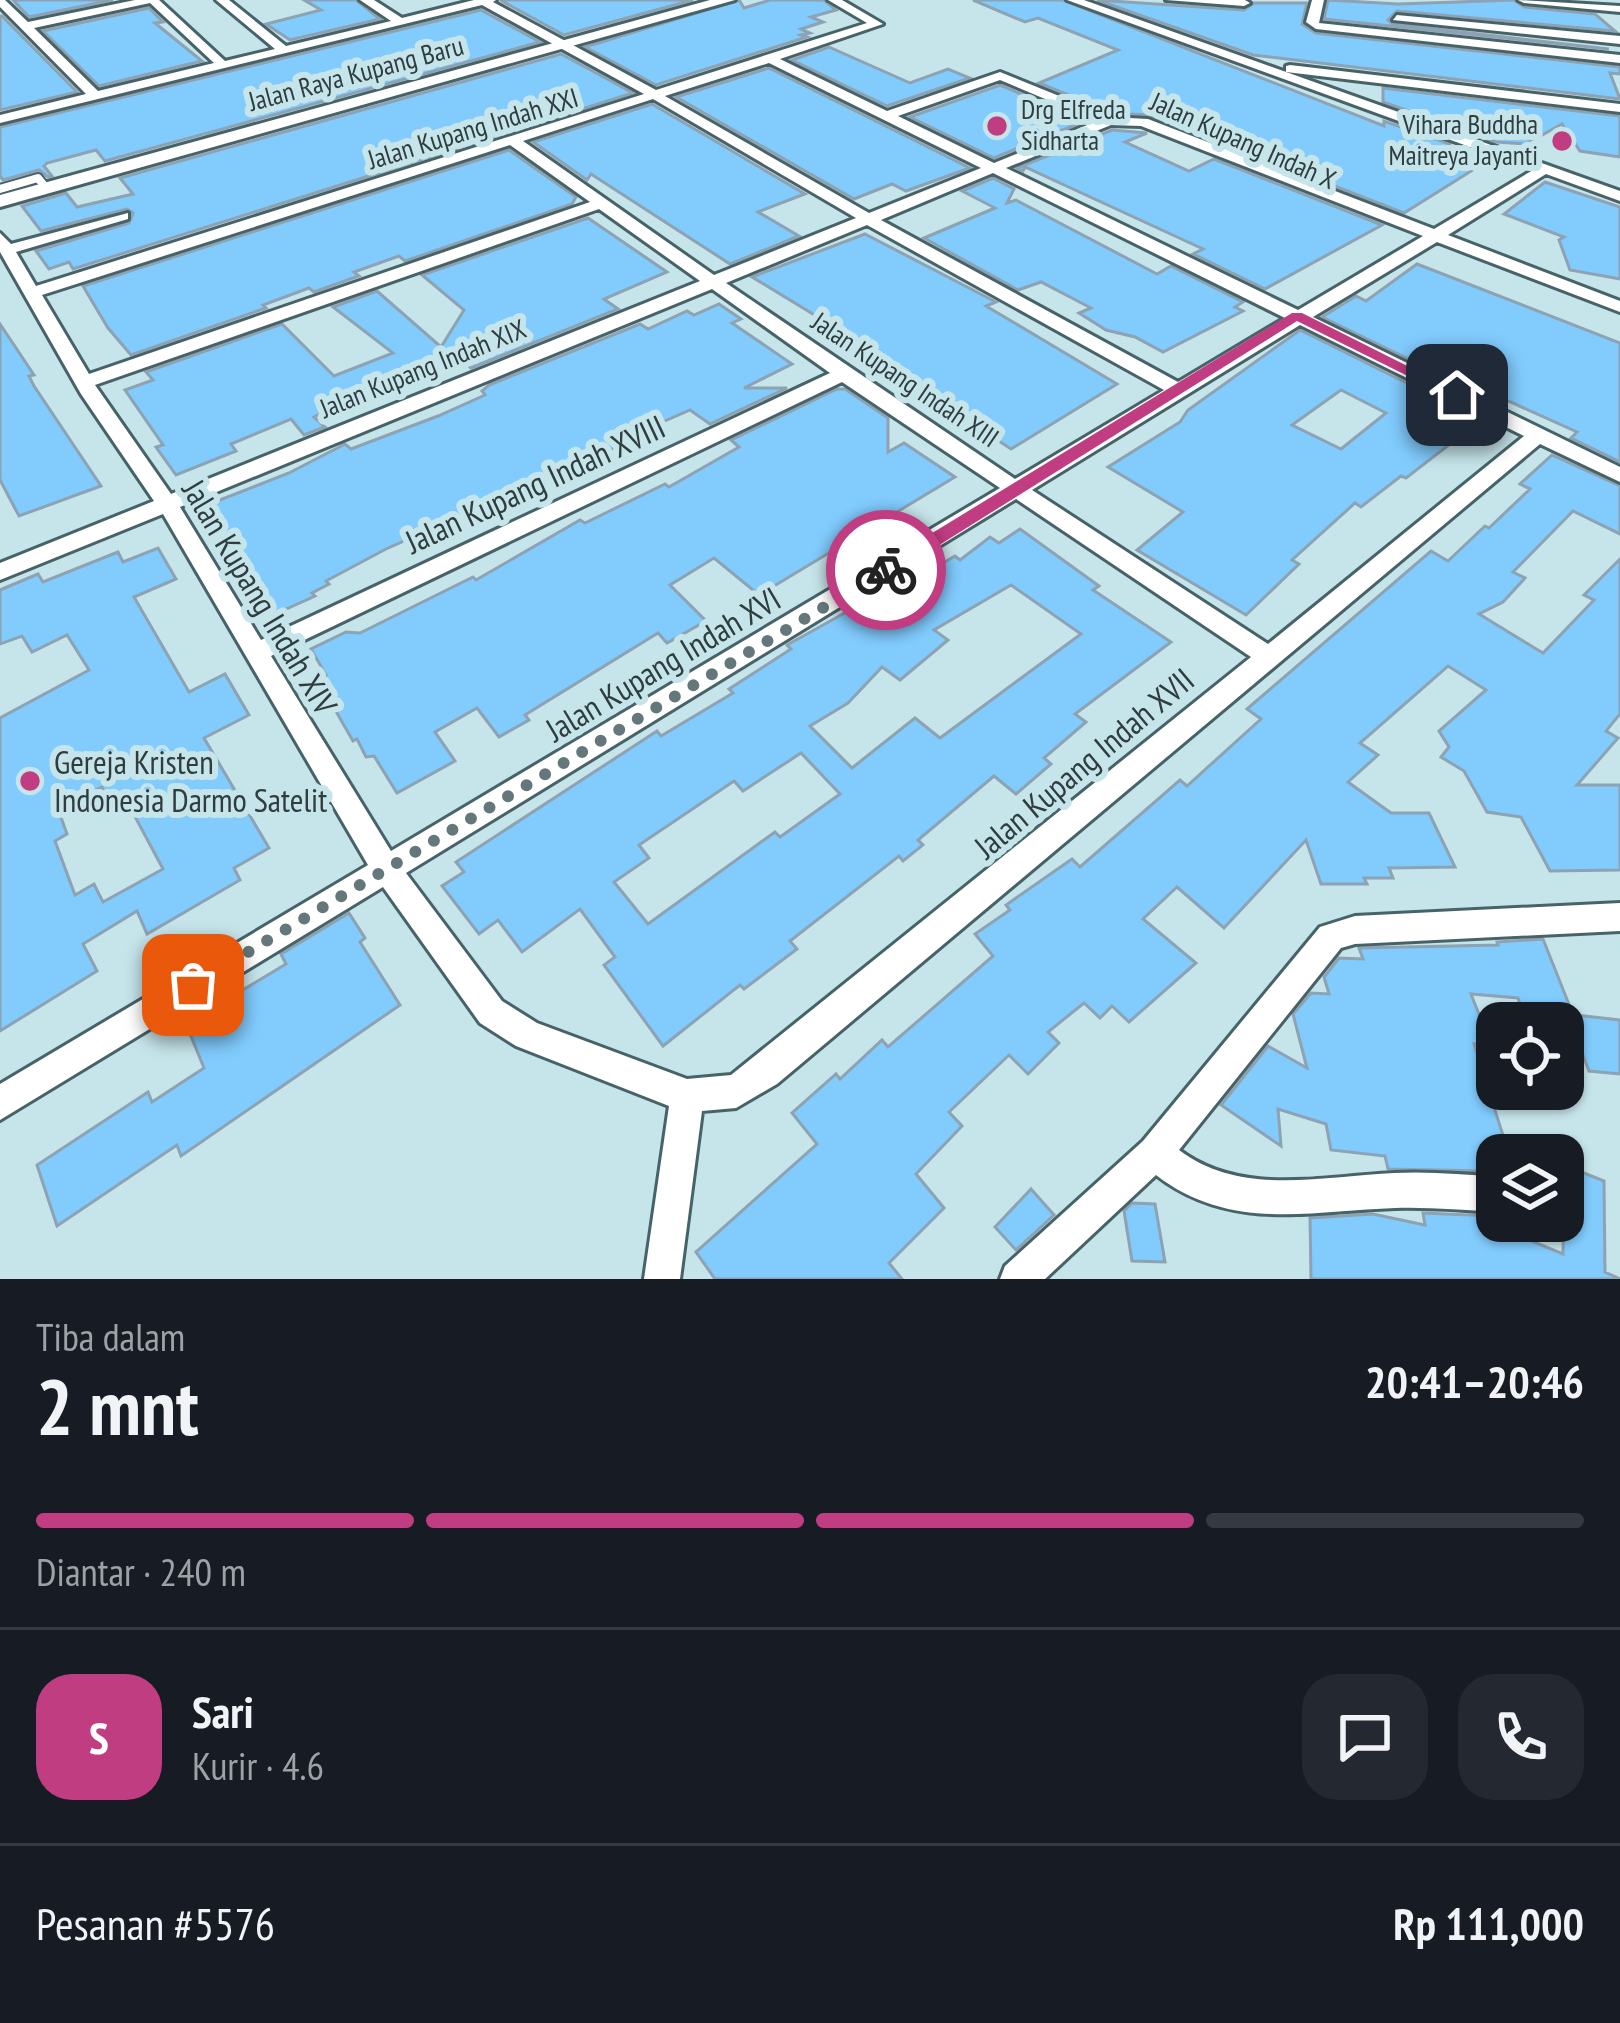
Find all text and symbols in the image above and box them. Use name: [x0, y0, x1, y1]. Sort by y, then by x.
street label: Jalan Raya Kupang Baru: [243, 28, 467, 118]
street label: Jalan Kupang Indah XXI: [362, 80, 582, 177]
street label: Jalan Kupang Indah X: [1145, 84, 1341, 196]
place label: Drg Elfreda Sidharta: [1021, 92, 1126, 157]
place label: Vihara Buddha Maitreya Jayanti: [1389, 107, 1538, 172]
marker: Drg Elfreda Sidharta: [984, 113, 1010, 139]
marker: Vihara Buddha Maitreya Jayanti: [1549, 128, 1575, 154]
street label: Jalan Kupang Indah XIII: [805, 304, 1006, 454]
street label: Jalan Kupang Indah XIX: [314, 311, 531, 425]
pin: [1406, 344, 1508, 446]
icon: home: [1424, 362, 1490, 428]
street label: Jalan Kupang Indah XVIII: [397, 405, 672, 563]
street label: Jalan Kupang Indah XIV: [173, 471, 348, 723]
courier: [826, 510, 946, 630]
icon: bike: [853, 537, 919, 603]
street label: Jalan Kupang Indah XVI: [537, 577, 788, 751]
street label: Jalan Kupang Indah XVII: [964, 658, 1202, 868]
place label: Gereja Kristen Indonesia Darmo Satelit: [54, 740, 327, 821]
marker: Gereja Kristen Indonesia Darmo Satelit: [17, 768, 43, 794]
pin: [142, 934, 244, 1036]
icon: bag: [160, 952, 226, 1018]
map controls: [1476, 1002, 1584, 1242]
button: locate: [1476, 1002, 1584, 1110]
button: layers: [1476, 1134, 1584, 1242]
text: Tiba dalam: [36, 1311, 185, 1362]
text: 20:41–20:46: [1365, 1352, 1584, 1410]
text: 2 mnt: [36, 1356, 199, 1457]
text: Diantar · 240 m: [36, 1546, 246, 1597]
button: chat: [1302, 1674, 1428, 1800]
button: phone: [1458, 1674, 1584, 1800]
text: Sari: [192, 1682, 254, 1740]
text: S: [89, 1708, 109, 1766]
text: Kurir · 4.6: [192, 1740, 324, 1791]
text: Pesanan #5576: [36, 1894, 275, 1952]
text: Rp 111,000: [1393, 1894, 1584, 1952]

